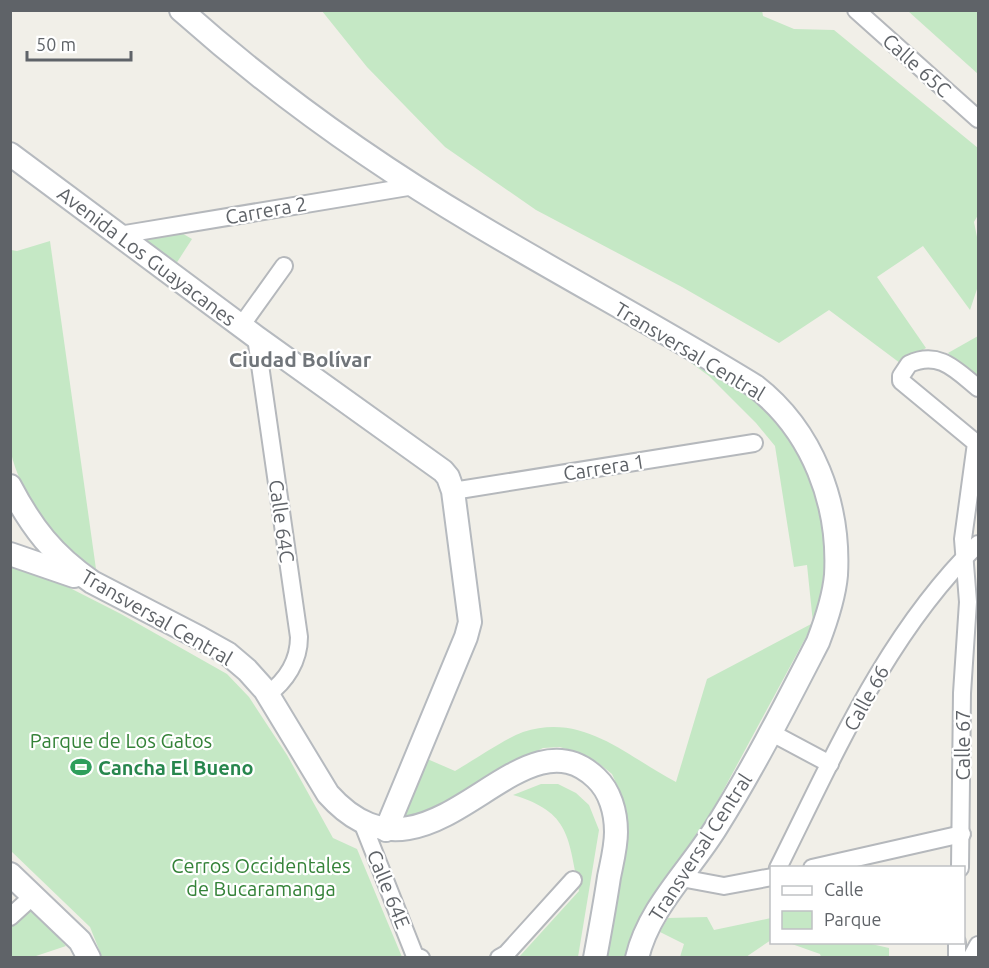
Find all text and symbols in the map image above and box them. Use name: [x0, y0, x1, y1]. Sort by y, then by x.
scale bar: [27, 24, 130, 62]
street label: Calle 65C: [878, 29, 956, 101]
text: 50 m: [36, 34, 76, 54]
street label: Avenida Los Guayacanes: [53, 182, 241, 330]
street label: Carrera 2: [223, 192, 309, 228]
street label: Transversal Central: [611, 297, 769, 405]
district label: Ciudad Bolívar: [229, 347, 372, 371]
street label: Carrera 1: [561, 449, 647, 485]
street label: Calle 64C: [265, 478, 299, 564]
street label: Transversal Central: [77, 564, 237, 670]
street label: Calle 66: [839, 661, 893, 735]
street label: Calle 67: [951, 709, 974, 781]
park label: Parque de Los Gatos: [30, 729, 212, 752]
sports icon: Cancha El Bueno: [69, 755, 93, 779]
place label: Cancha El Bueno: [98, 756, 254, 779]
street label: Transversal Central: [644, 769, 756, 925]
street label: Calle 64E: [363, 846, 415, 932]
park label: Cerros Occidentales de Bucaramanga: [171, 854, 351, 900]
legend: [770, 866, 965, 944]
text: Calle: [824, 879, 864, 899]
text: Parque: [824, 909, 881, 929]

